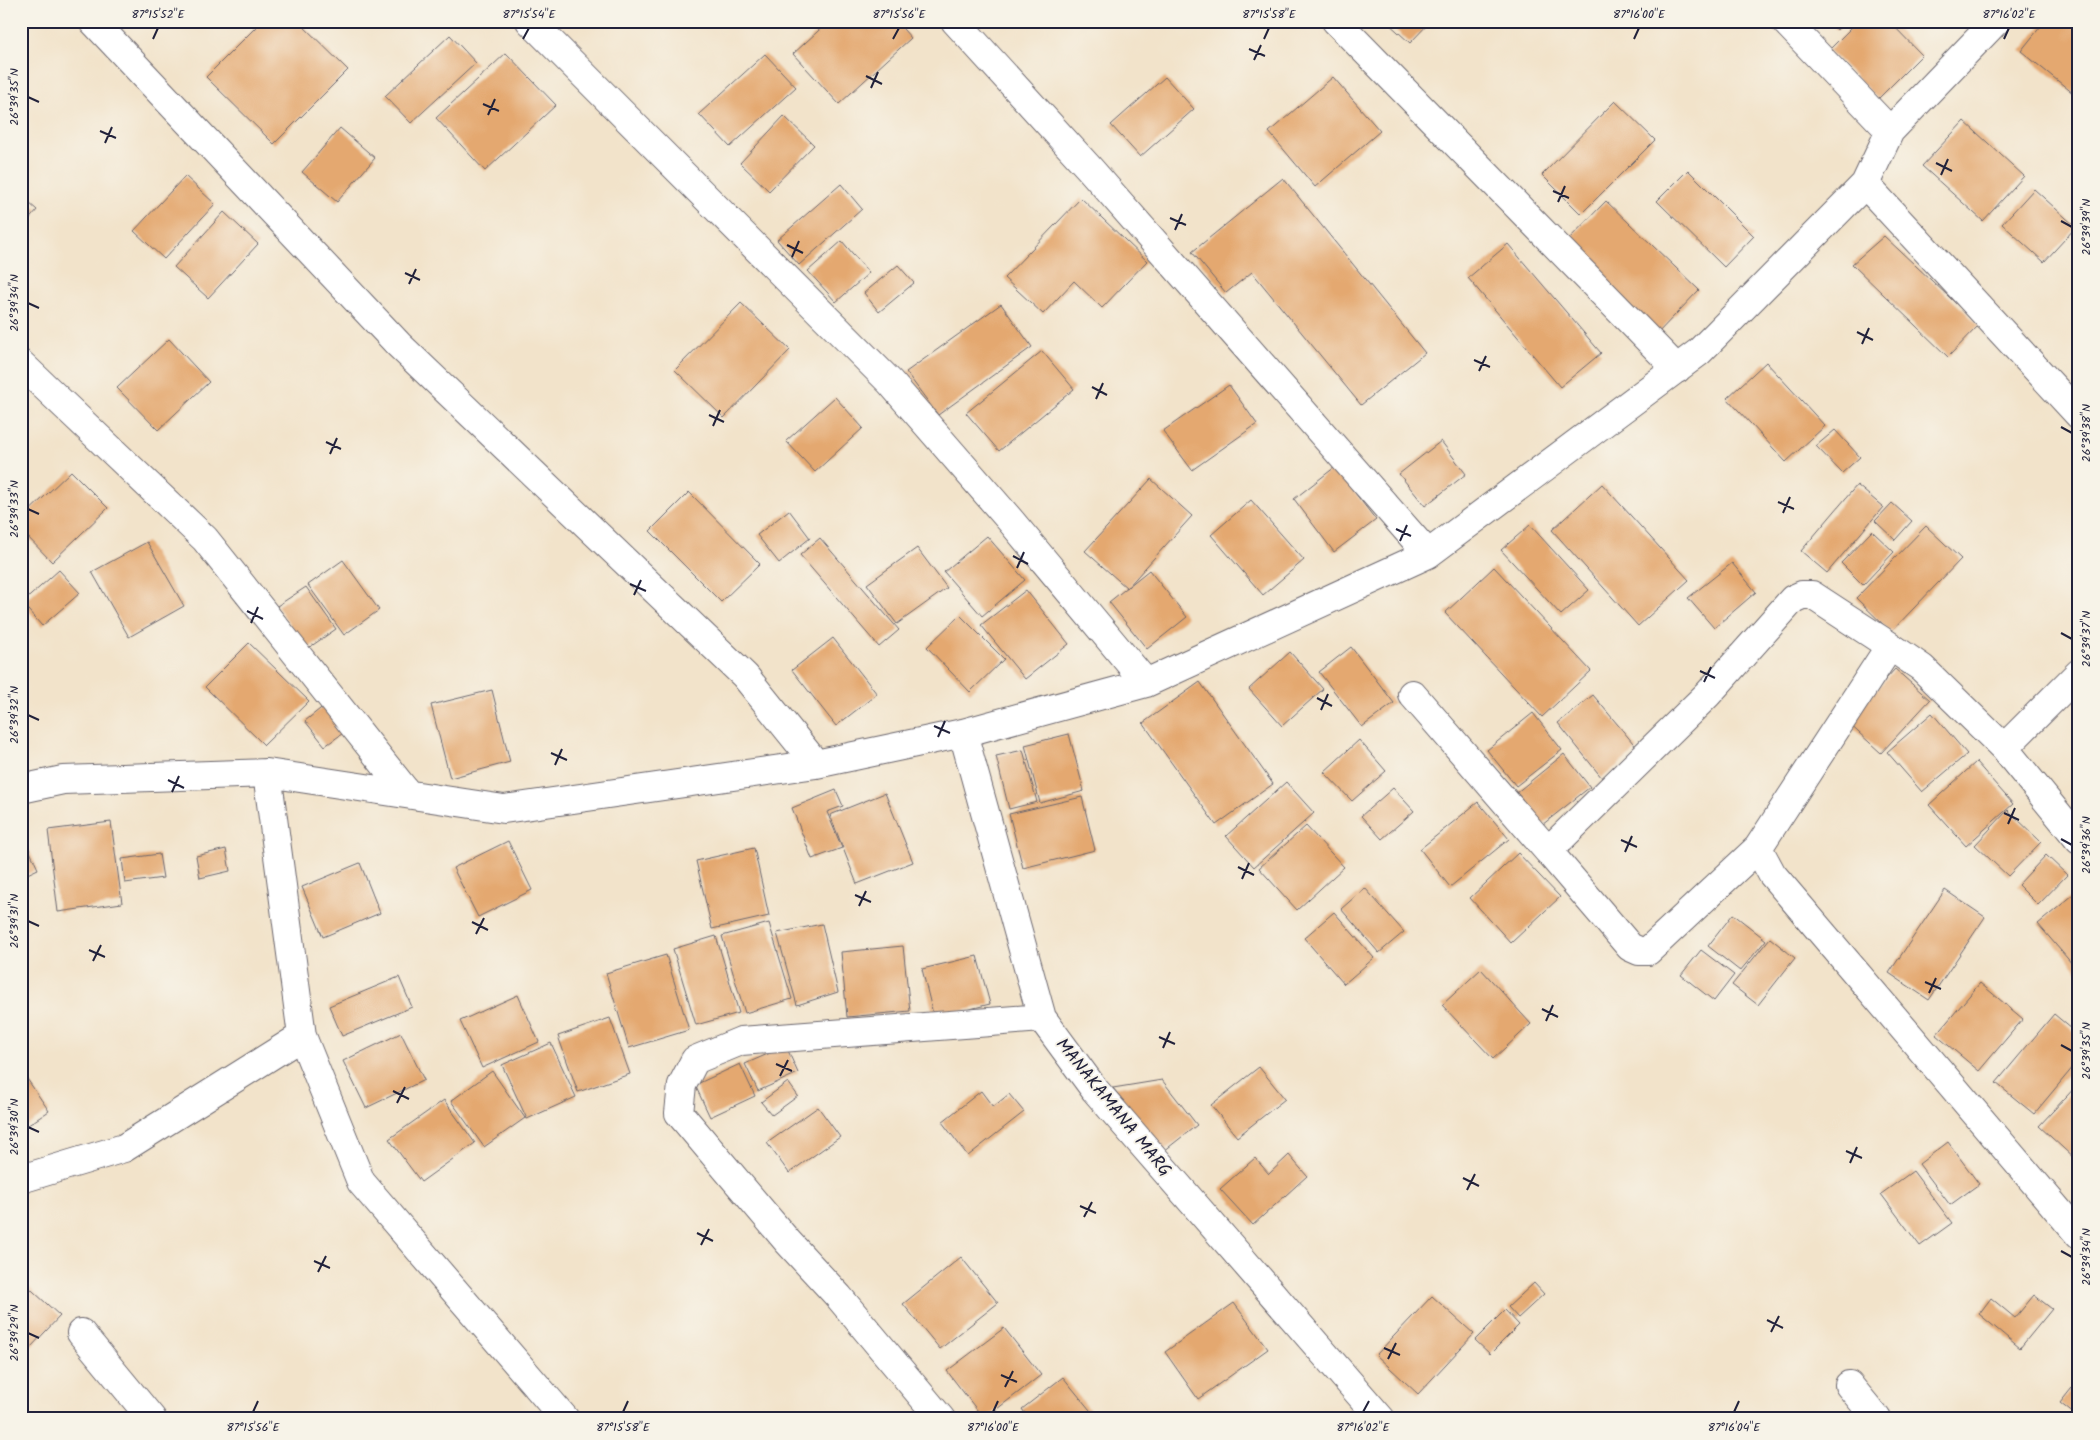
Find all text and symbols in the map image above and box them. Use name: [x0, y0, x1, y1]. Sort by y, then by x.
text: 87°15'52"E: [131, 5, 186, 24]
text: 87°15'54"E: [503, 5, 556, 24]
text: 87°15'56"E: [873, 5, 926, 24]
text: 87°15'58"E: [1242, 5, 1297, 24]
text: 87°16'00"E: [1613, 5, 1666, 24]
text: 87°16'02"E: [1983, 5, 2036, 24]
text: 26°39'35"N: [5, 68, 24, 126]
text: 26°39'39"N: [2077, 199, 2096, 255]
text: 26°39'34"N: [5, 274, 24, 332]
text: 26°39'38"N: [2077, 404, 2096, 462]
text: 26°39'33"N: [5, 480, 24, 538]
text: 26°39'37"N: [2077, 611, 2096, 667]
text: 26°39'32"N: [5, 686, 24, 744]
text: 26°39'36"N: [2077, 816, 2096, 874]
text: 26°39'31"N: [5, 894, 24, 948]
text: 26°39'35"N: [2077, 1022, 2096, 1080]
street label: MANAKAMANA MARG: [1047, 1032, 1178, 1184]
text: 26°39'30"N: [5, 1098, 24, 1156]
text: 26°39'34"N: [2077, 1228, 2096, 1286]
text: 26°39'29"N: [5, 1304, 24, 1362]
text: 87°15'56"E: [227, 1418, 280, 1437]
text: 87°15'58"E: [596, 1418, 651, 1437]
text: 87°16'00"E: [967, 1418, 1020, 1437]
text: 87°16'02"E: [1337, 1418, 1390, 1437]
text: 87°16'04"E: [1708, 1418, 1761, 1437]

